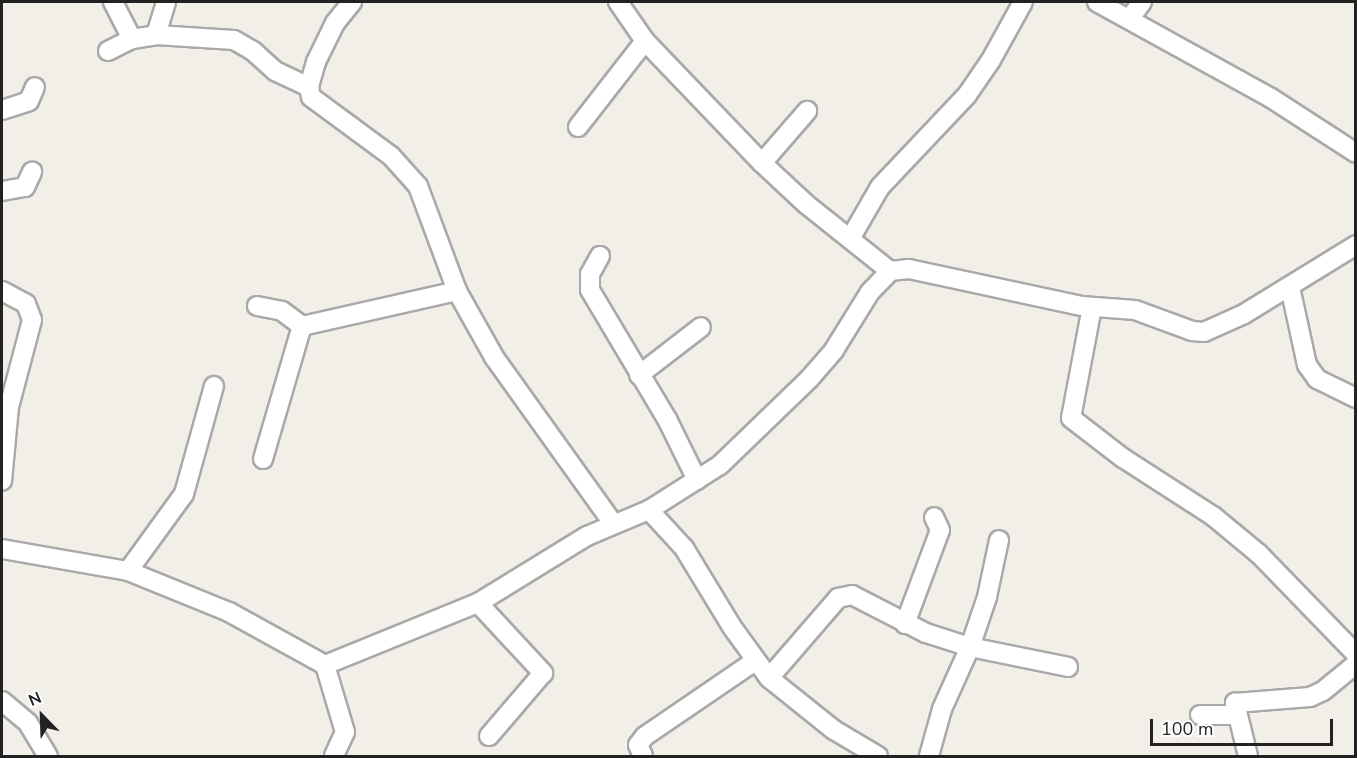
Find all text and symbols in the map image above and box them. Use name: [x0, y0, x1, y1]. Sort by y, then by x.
north arrow: [12, 686, 72, 746]
text: N: [25, 687, 45, 712]
scale bar: [1153, 707, 1336, 745]
text: 100 m: [1161, 717, 1213, 741]

